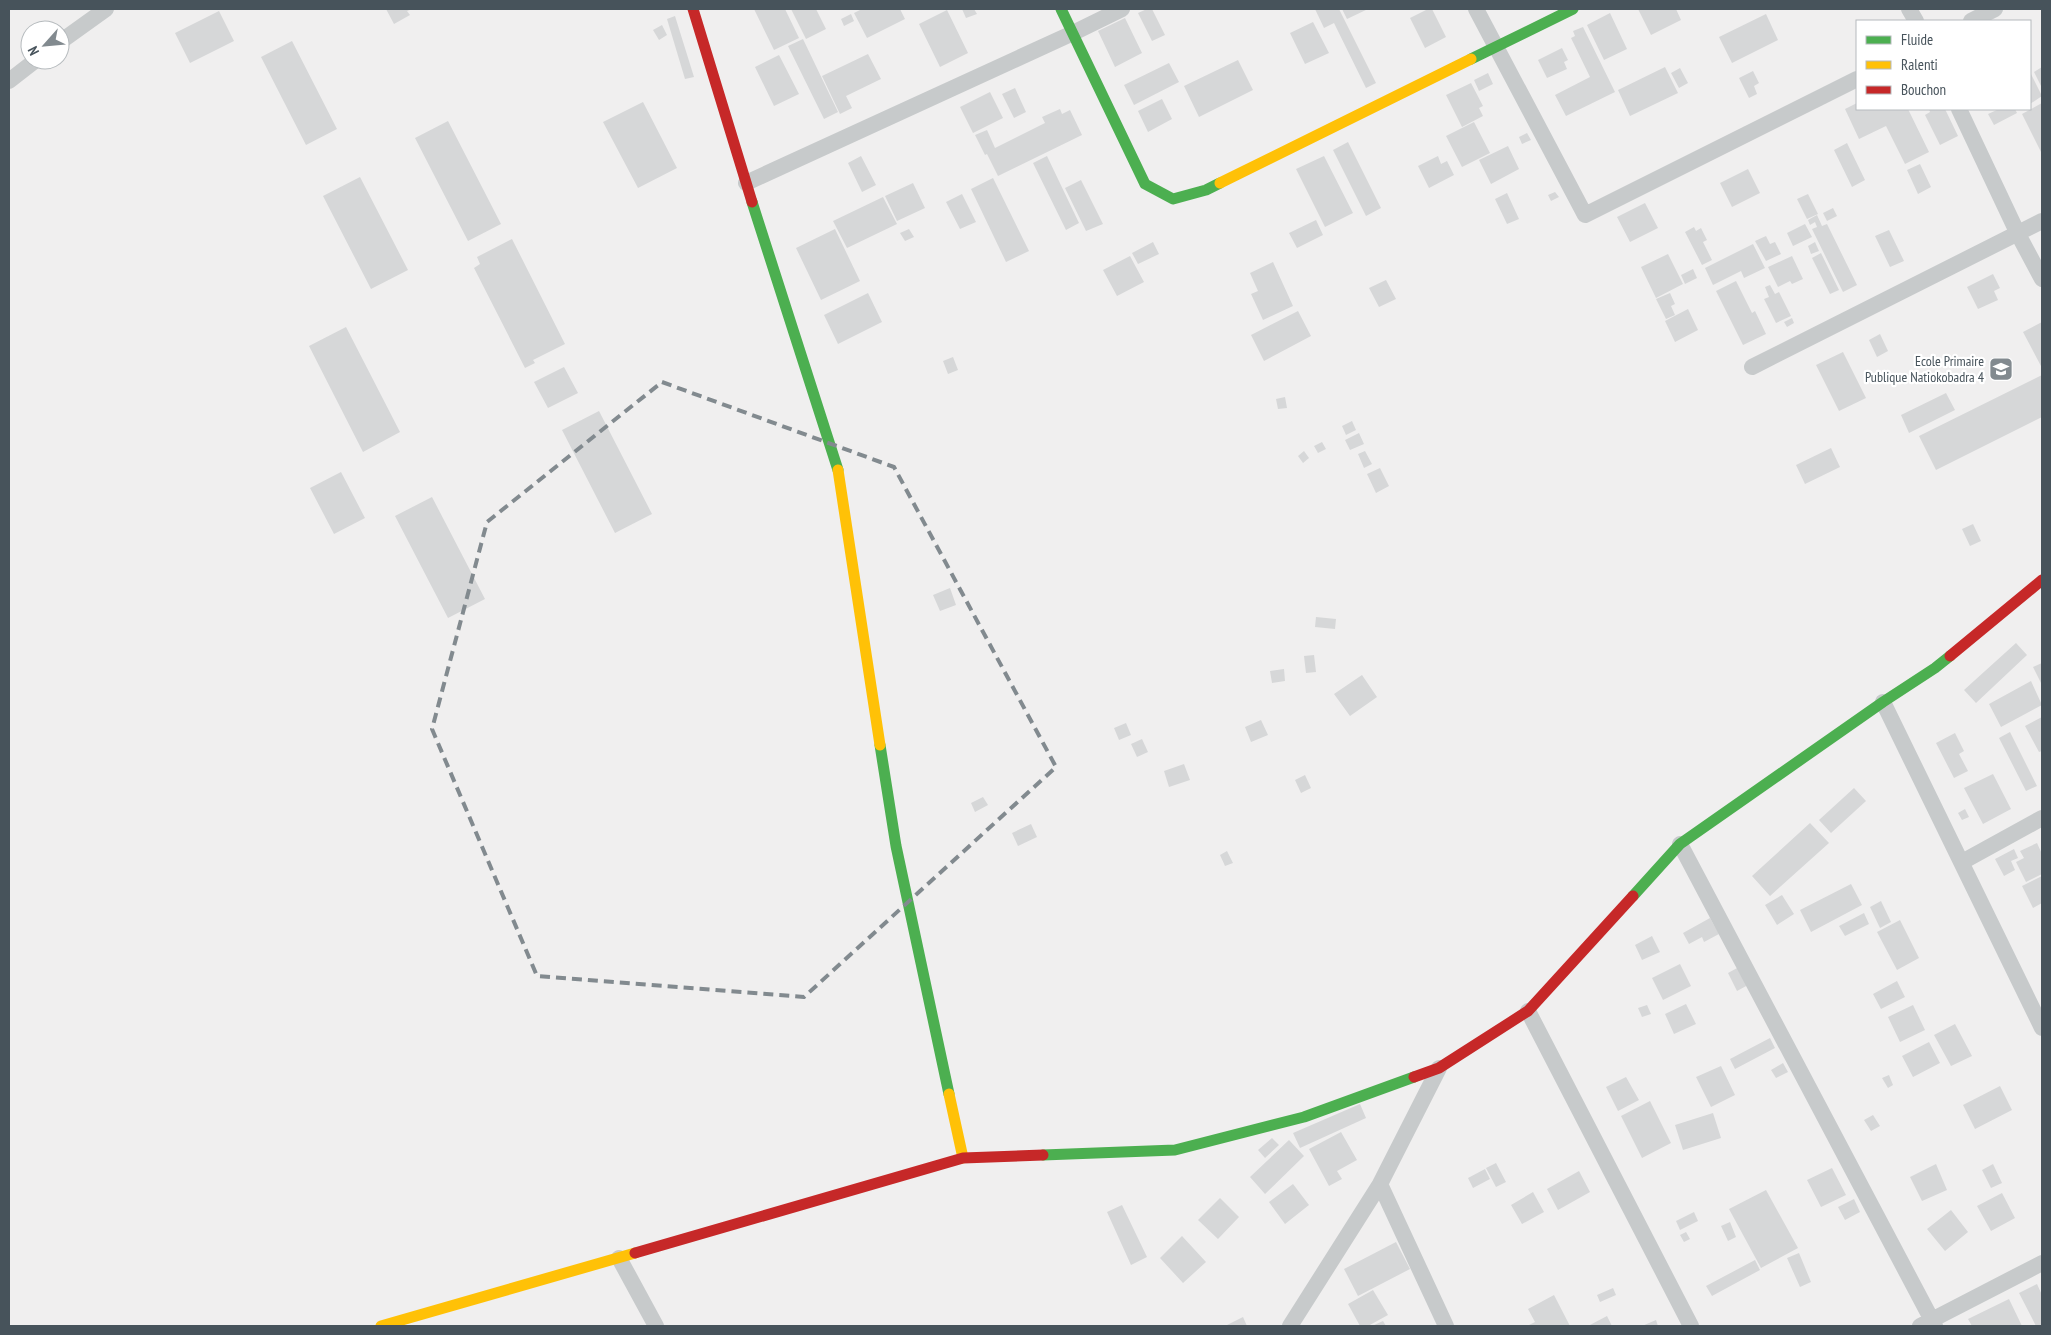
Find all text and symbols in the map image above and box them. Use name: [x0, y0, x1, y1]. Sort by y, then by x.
north arrow: [20, 20, 70, 70]
legend: [1856, 20, 2031, 110]
text: Fluide: [1901, 30, 1933, 49]
text: N: [24, 43, 43, 58]
text: Ralenti: [1901, 55, 1938, 74]
text: Bouchon: [1901, 80, 1946, 99]
place label: Ecole Primaire Publique Natiokobadra 4: [1865, 352, 1985, 386]
school or university icon: Ecole Primaire Publique Natiokobadra 4: [1988, 356, 2014, 382]

